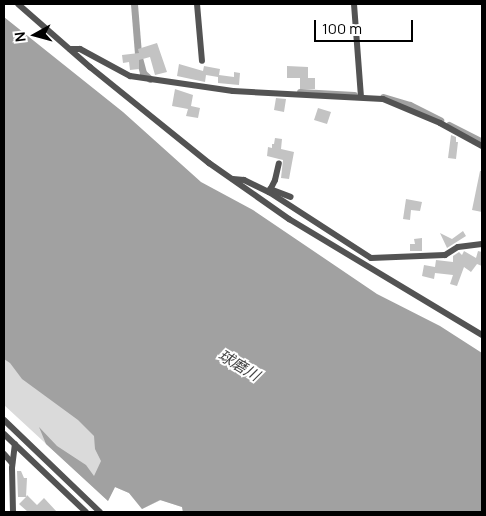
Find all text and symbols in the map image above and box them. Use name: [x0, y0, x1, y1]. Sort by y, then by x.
north arrow: [10, 10, 60, 60]
scale bar: [316, 10, 415, 42]
text: 100 m: [322, 18, 362, 39]
text: N: [10, 31, 30, 43]
water label: 球磨川: [215, 346, 263, 384]

